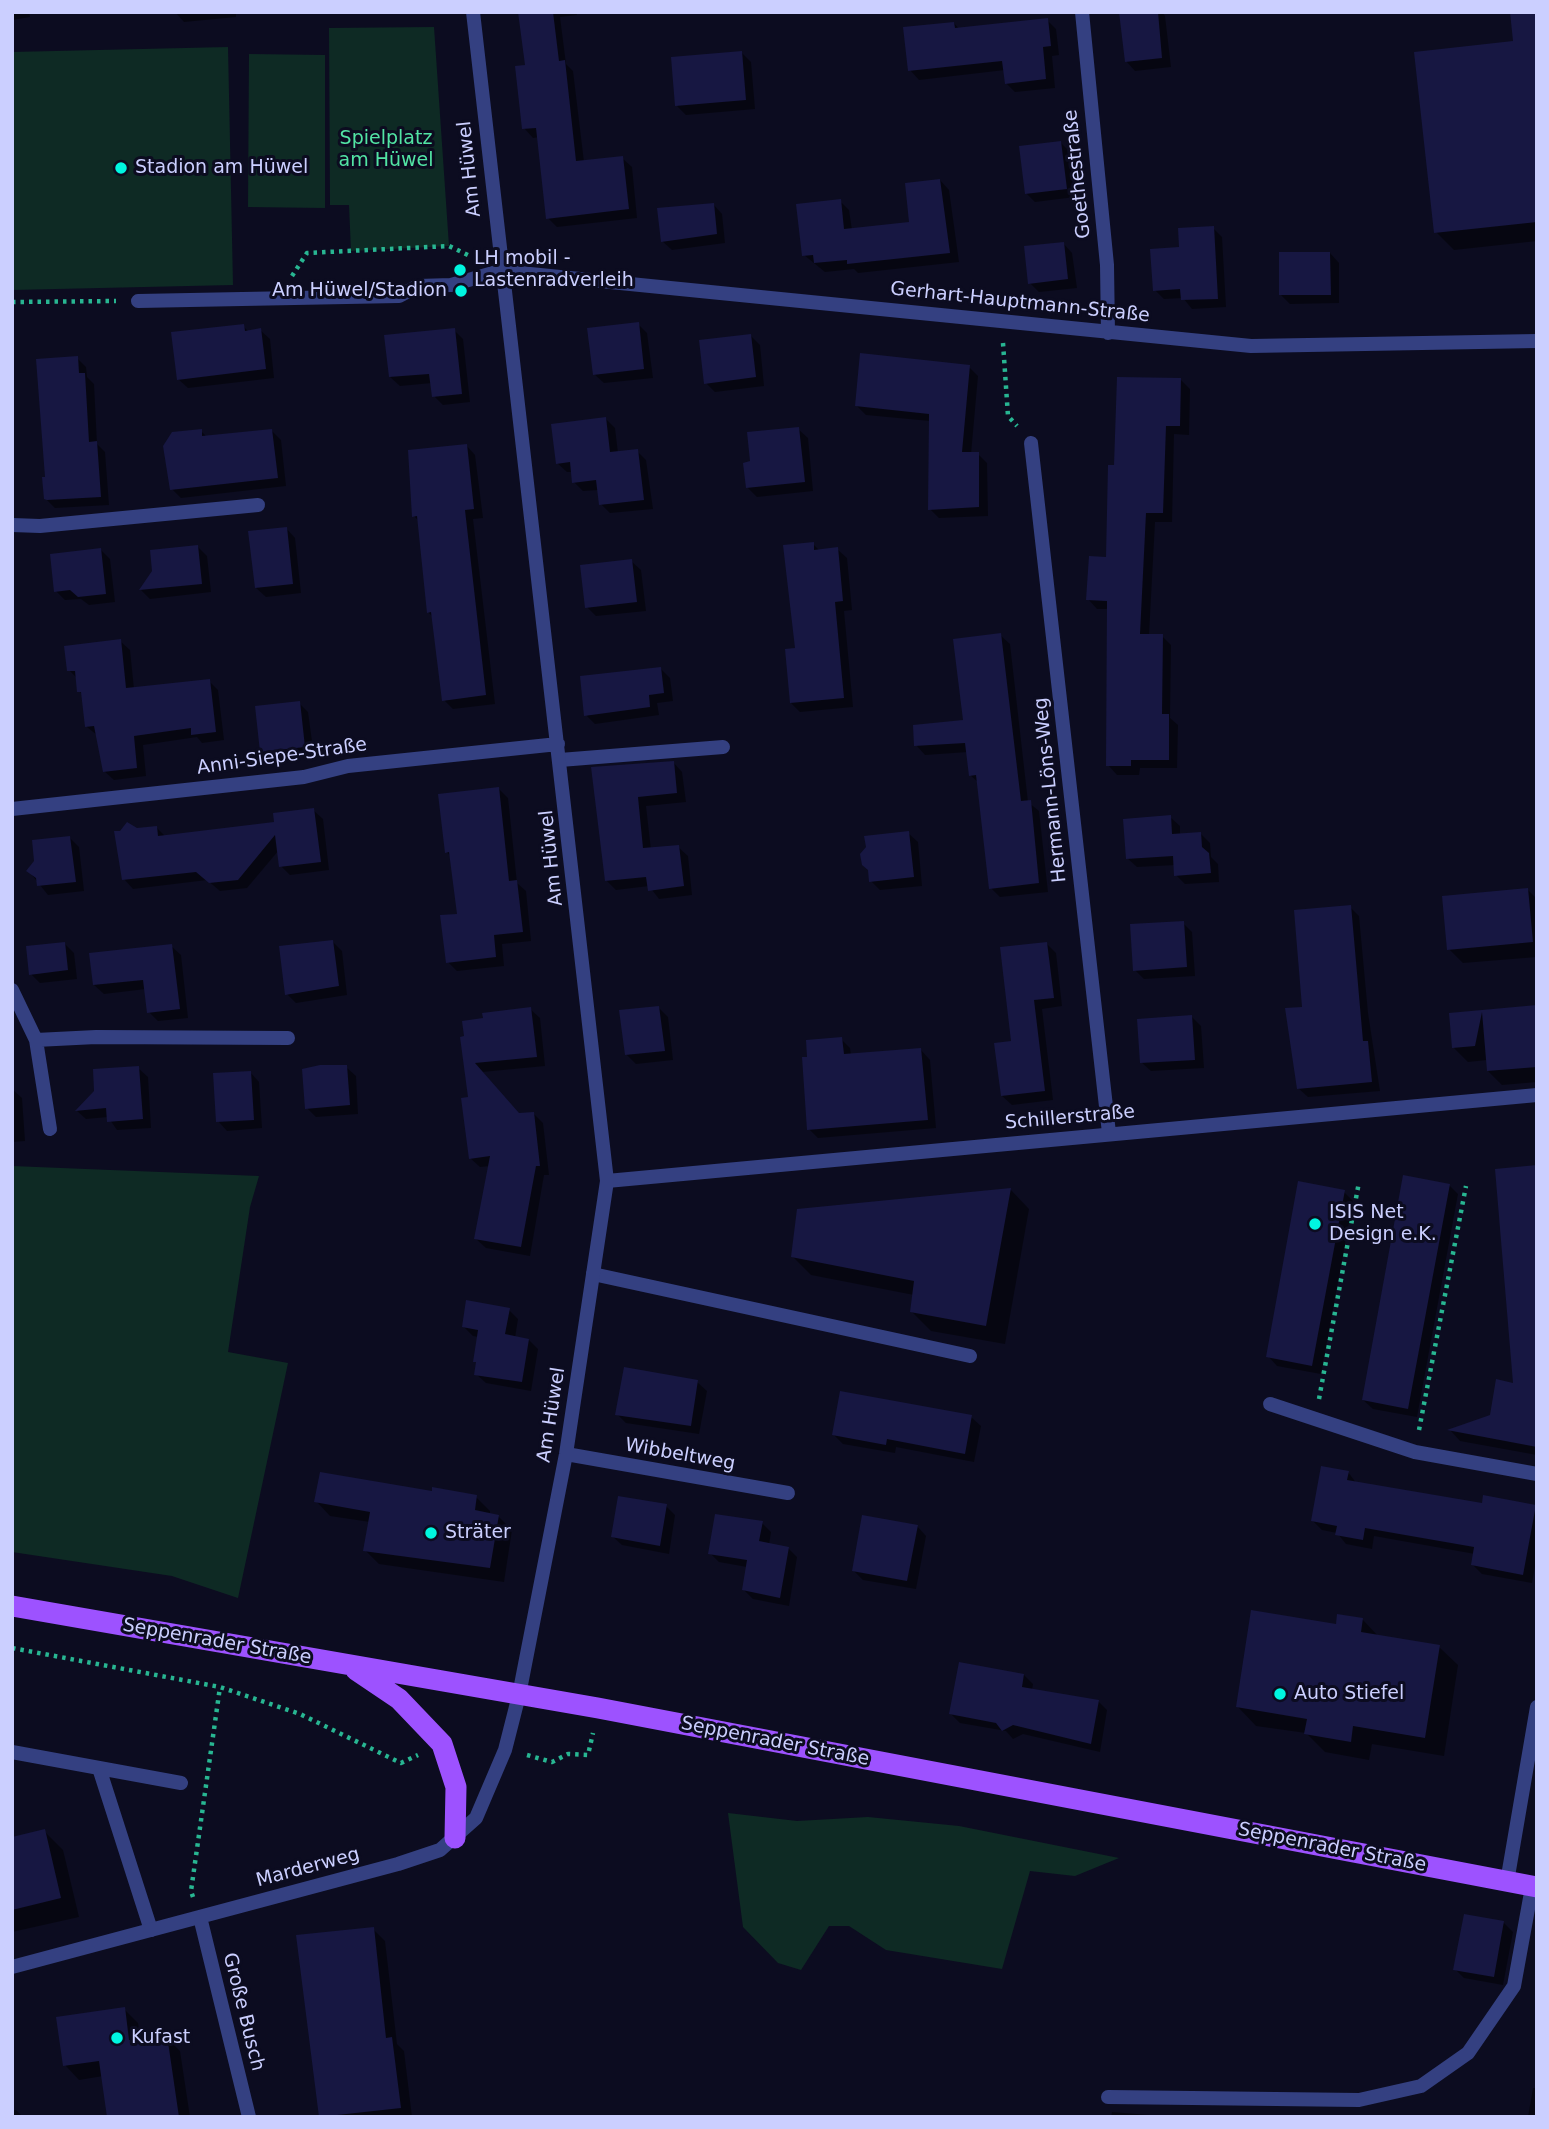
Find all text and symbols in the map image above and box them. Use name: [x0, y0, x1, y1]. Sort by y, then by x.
street label: Goethestraße: [1060, 108, 1096, 240]
street label: Am Hüwel: [454, 120, 486, 218]
park label: Spielplatz am Hüwel: [338, 128, 434, 172]
place label: Stadion am Hüwel: [135, 157, 308, 179]
marker: Stadion am Hüwel: [113, 160, 129, 176]
place label: LH mobil - Lastenradverleih: [474, 248, 634, 292]
marker: LH mobil - Lastenradverleih: [452, 262, 468, 278]
street label: Gerhart-Hauptmann-Straße: [889, 278, 1151, 328]
place label: Am Hüwel/Stadion: [272, 280, 447, 302]
marker: Am Hüwel/Stadion: [453, 283, 469, 299]
street label: Hermann-Löns-Weg: [1030, 696, 1072, 884]
street label: Anni-Siepe-Straße: [196, 734, 368, 780]
street label: Am Hüwel: [536, 809, 568, 907]
street label: Schillerstraße: [1004, 1101, 1136, 1135]
place label: ISIS Net Design e.K.: [1329, 1202, 1437, 1246]
marker: ISIS Net Design e.K.: [1307, 1216, 1323, 1232]
street label: Am Hüwel: [533, 1366, 571, 1464]
street label: Wibbeltweg: [623, 1434, 737, 1476]
place label: Sträter: [445, 1522, 511, 1544]
marker: Sträter: [423, 1525, 439, 1541]
street label: Seppenrader Straße: [121, 1614, 313, 1670]
place label: Auto Stiefel: [1294, 1683, 1404, 1705]
marker: Auto Stiefel: [1272, 1686, 1288, 1702]
street label: Seppenrader Straße: [679, 1713, 871, 1771]
street label: Seppenrader Straße: [1236, 1819, 1428, 1877]
street label: Marderweg: [254, 1843, 362, 1893]
street label: Große Busch: [217, 1951, 269, 2073]
place label: Kufast: [131, 2027, 190, 2049]
marker: Kufast: [109, 2030, 125, 2046]

